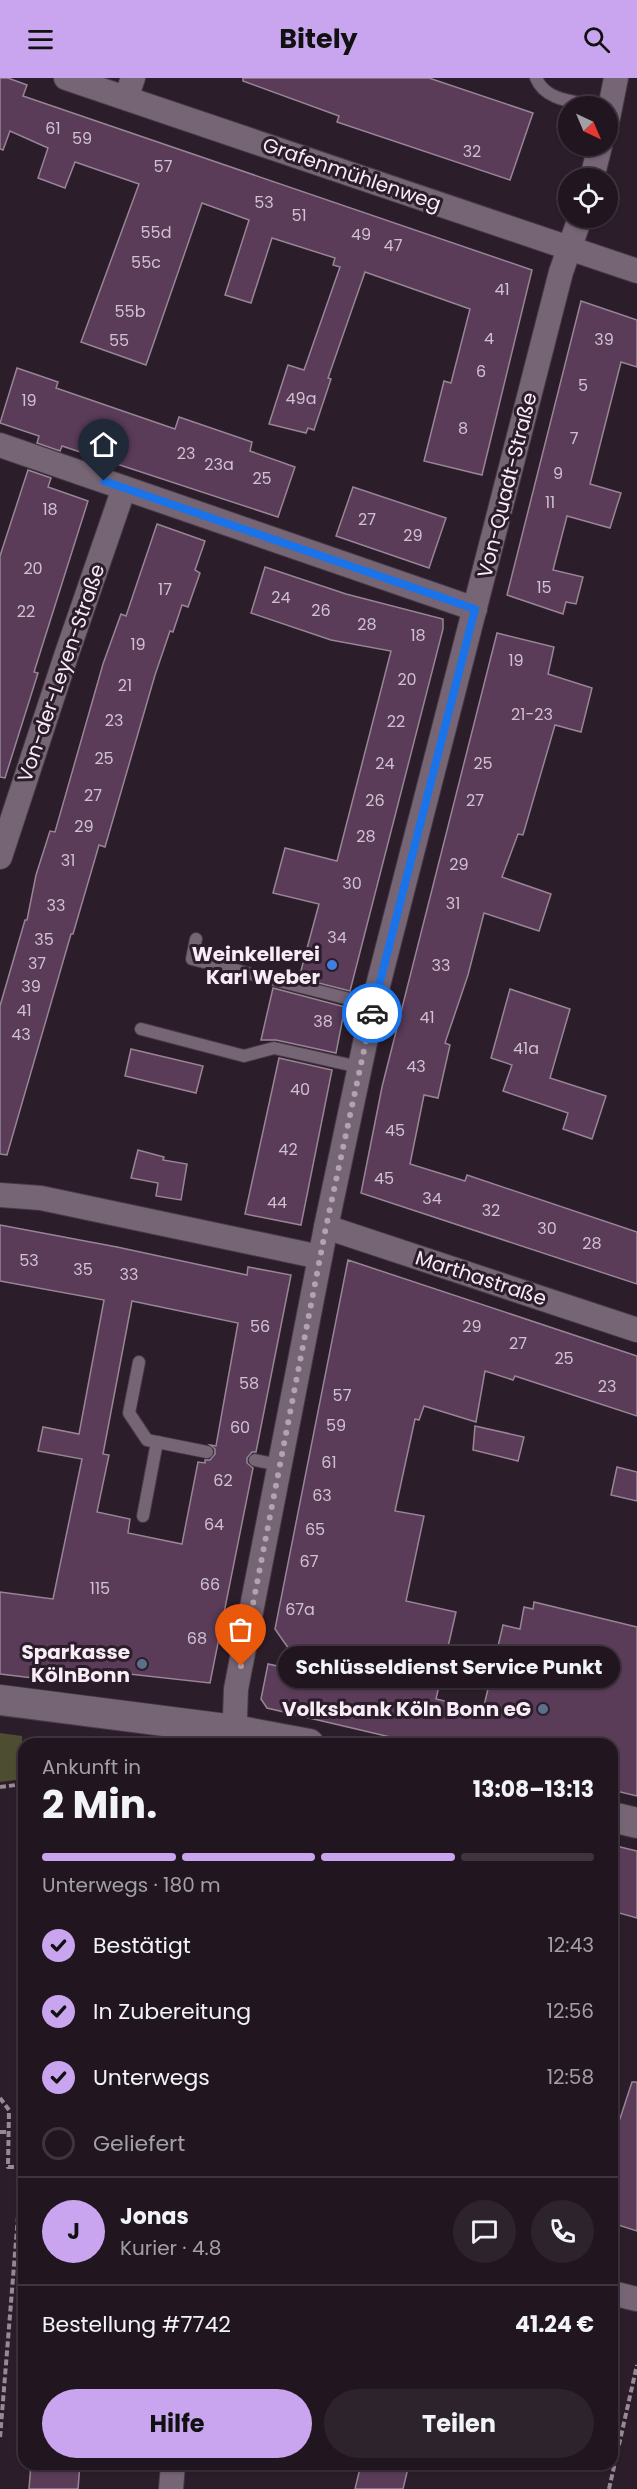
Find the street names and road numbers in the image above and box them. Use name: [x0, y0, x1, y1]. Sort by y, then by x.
street label: Grafenmühlenweg: [259, 130, 445, 218]
street label: Von-Quadt-Straße: [470, 389, 544, 581]
street label: Von-der-Leyen-Straße: [10, 560, 112, 786]
street label: Marthastraße: [412, 1244, 550, 1312]

